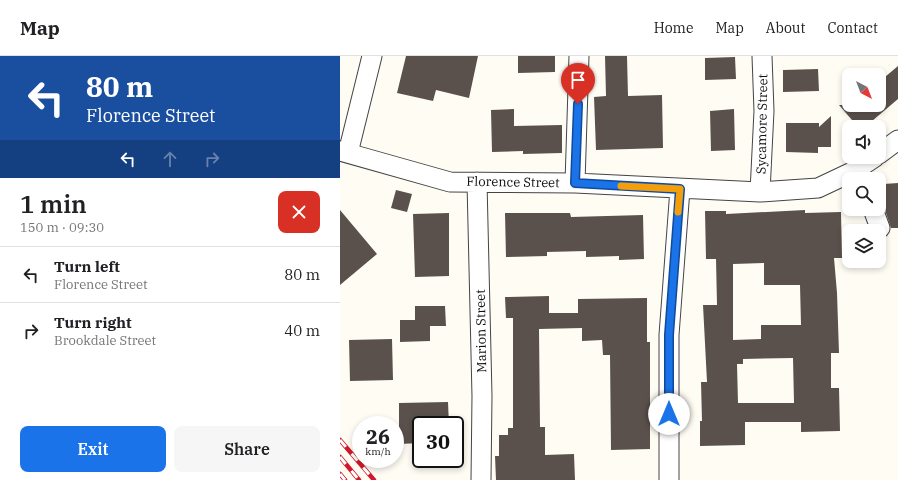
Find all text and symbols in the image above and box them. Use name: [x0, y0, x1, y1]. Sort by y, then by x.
text: Map: [20, 16, 60, 40]
text: Home: [654, 19, 693, 37]
text: Map: [715, 19, 744, 37]
text: About: [766, 19, 805, 37]
text: Contact: [827, 19, 878, 37]
pin: [561, 63, 595, 104]
text: 80 m: [86, 68, 153, 105]
north arrow: [842, 68, 886, 112]
map controls: [842, 68, 886, 268]
icon: arrive: [567, 69, 589, 91]
icon: left: [20, 72, 72, 124]
street label: Sycamore Street: [753, 73, 771, 174]
text: Florence Street: [86, 104, 215, 127]
button: sound: [842, 120, 886, 164]
icon: left: [117, 148, 139, 170]
icon: ahead: [159, 148, 181, 170]
icon: right: [201, 148, 223, 170]
button: search: [842, 172, 886, 216]
street label: Florence Street: [466, 173, 560, 191]
text: 1 min: [20, 188, 87, 220]
button: close: [278, 191, 320, 233]
text: 150 m · 09:30: [20, 219, 104, 236]
button: layers: [842, 224, 886, 268]
text: Turn left: [54, 257, 120, 276]
icon: left: [20, 264, 42, 286]
text: 80 m: [284, 265, 320, 284]
text: Florence Street: [54, 276, 147, 293]
street label: Marion Street: [472, 289, 490, 373]
text: Turn right: [54, 313, 132, 332]
icon: right: [20, 320, 42, 342]
text: 40 m: [284, 321, 320, 340]
text: Brookdale Street: [54, 332, 156, 349]
position arrow: [648, 393, 690, 435]
speed limit sign: 30: [412, 416, 464, 468]
text: 26: [366, 423, 390, 450]
button: Exit: [20, 426, 166, 472]
button: Share: [174, 426, 320, 472]
text: km/h: [365, 445, 391, 458]

